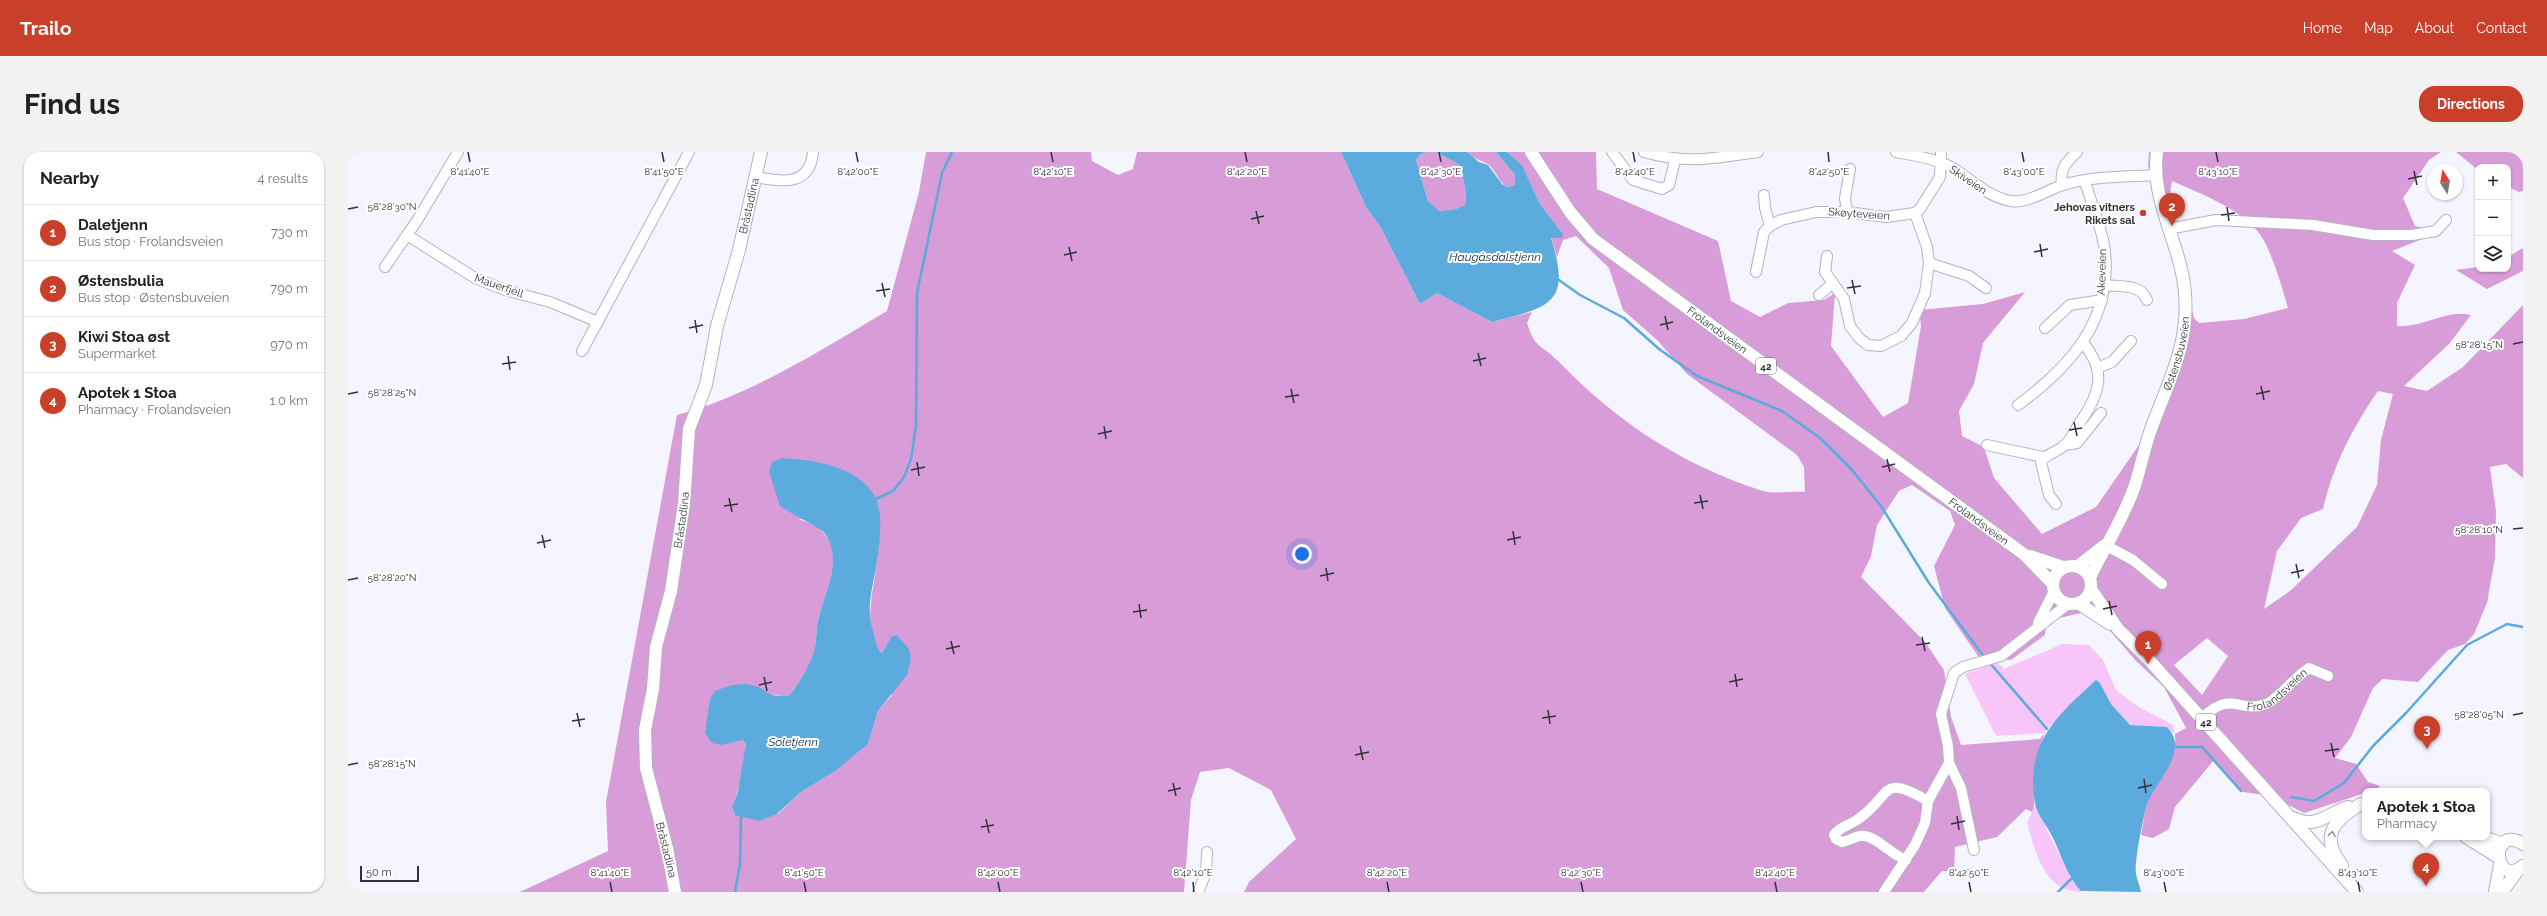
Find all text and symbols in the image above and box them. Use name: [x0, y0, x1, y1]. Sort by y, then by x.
text: Trailo: [20, 17, 71, 39]
text: Home: [2303, 20, 2342, 36]
text: Map: [2364, 20, 2393, 36]
text: About: [2415, 20, 2454, 36]
text: Contact: [2476, 20, 2527, 36]
button: Directions: [2419, 86, 2523, 122]
text: Find us: [24, 88, 120, 121]
street label: Skiveien: [1947, 163, 1989, 197]
north arrow: [2427, 164, 2463, 200]
map controls: [2475, 164, 2511, 272]
button: +: [2475, 164, 2511, 200]
text: 8°41'40"E: [450, 166, 490, 177]
text: 8°41'50"E: [644, 166, 684, 177]
text: 8°42'00"E: [837, 166, 879, 177]
text: 8°42'10"E: [1033, 166, 1073, 177]
text: 8°42'20"E: [1227, 166, 1267, 177]
text: 8°42'30"E: [1421, 166, 1461, 177]
text: 8°42'40"E: [1615, 166, 1655, 177]
text: 8°42'50"E: [1809, 166, 1849, 177]
text: 8°43'00"E: [2003, 166, 2045, 177]
text: 8°43'10"E: [2198, 166, 2238, 177]
text: Nearby: [40, 168, 99, 188]
text: 4 results: [257, 171, 308, 186]
street label: Bråstadlina: [736, 177, 761, 235]
pin: 2: [2159, 193, 2185, 226]
button: −: [2475, 200, 2511, 236]
text: 58°28'30"N: [367, 201, 417, 212]
place label: Jehovas vitners Rikets sal: [2054, 201, 2136, 227]
street label: Skøyteveien: [1828, 205, 1890, 223]
marker: Jehovas vitners Rikets sal: [2138, 208, 2148, 218]
text: Daletjenn: [78, 216, 148, 234]
text: 1: [50, 225, 56, 240]
text: 730 m: [271, 225, 308, 240]
text: Bus stop · Frolandsveien: [78, 234, 223, 249]
button: layers: [2475, 236, 2511, 272]
street label: Akeveien: [2095, 248, 2109, 296]
water label: Haugåsdalstjenn: [1449, 250, 1541, 264]
text: Østensbulia: [78, 272, 164, 290]
street label: Mauerfjell: [473, 272, 525, 300]
text: 2: [49, 281, 57, 296]
text: 790 m: [270, 281, 308, 296]
text: Bus stop · Østensbuveien: [78, 290, 229, 305]
street label: Frolandsveien: [1685, 304, 1750, 356]
street label: Østensbuveien: [2160, 316, 2192, 392]
text: Kiwi Stoa øst: [78, 328, 170, 346]
text: 3: [49, 337, 57, 352]
text: 970 m: [270, 337, 308, 352]
text: 58°28'15"N: [2455, 339, 2503, 350]
text: Supermarket: [78, 346, 156, 361]
road number: 42: [1756, 358, 1776, 374]
text: Apotek 1 Stoa: [78, 384, 177, 402]
text: 58°28'25"N: [368, 387, 416, 398]
text: 4: [49, 393, 57, 408]
text: 1.0 km: [270, 393, 308, 408]
text: Pharmacy · Frolandsveien: [78, 402, 231, 417]
street label: Bråstadlina: [671, 491, 691, 549]
street label: Frolandsveien: [1946, 495, 2011, 547]
text: 58°28'10"N: [2455, 524, 2503, 535]
your location: [1292, 544, 1312, 564]
text: 58°28'20"N: [367, 572, 417, 583]
pin: 1: [2135, 631, 2161, 664]
street label: Frolandsveien: [2246, 666, 2309, 713]
text: 58°28'05"N: [2454, 709, 2504, 720]
road number: 42: [2196, 714, 2216, 730]
pin: 3: [2414, 716, 2440, 749]
water label: Soletjenn: [767, 735, 818, 749]
text: 58°28'15"N: [368, 758, 416, 769]
popup: [2362, 788, 2490, 840]
text: Apotek 1 Stoa: [2377, 798, 2475, 816]
text: Pharmacy: [2377, 816, 2437, 831]
street label: Bråstadlina: [653, 821, 679, 879]
one-way arrow: [2327, 831, 2336, 838]
pin: 4: [2413, 853, 2439, 886]
scale bar: [360, 864, 419, 883]
text: 50 m: [366, 866, 392, 879]
text: 8°41'40"E: [590, 867, 630, 878]
text: 8°41'50"E: [784, 867, 824, 878]
text: 8°42'00"E: [977, 867, 1019, 878]
text: 8°42'10"E: [1173, 867, 1213, 878]
text: 8°42'20"E: [1367, 867, 1407, 878]
text: 8°42'30"E: [1561, 867, 1601, 878]
text: 8°42'40"E: [1755, 867, 1795, 878]
text: 8°42'50"E: [1949, 867, 1989, 878]
text: 8°43'00"E: [2143, 867, 2185, 878]
text: 8°43'10"E: [2338, 867, 2378, 878]

